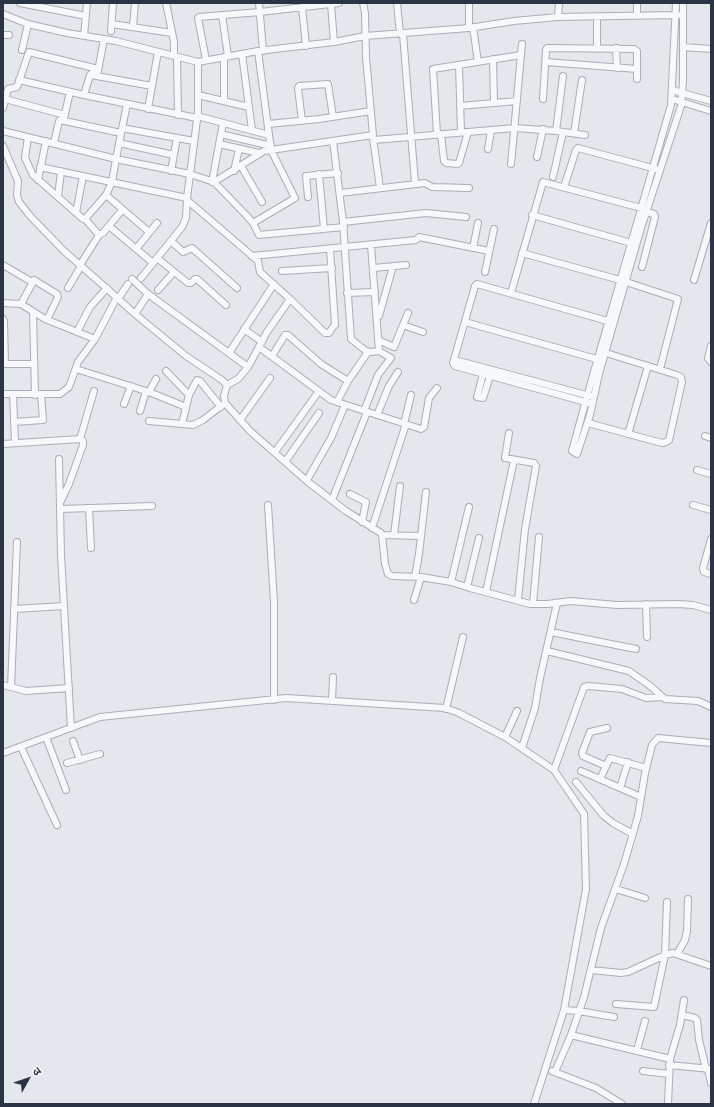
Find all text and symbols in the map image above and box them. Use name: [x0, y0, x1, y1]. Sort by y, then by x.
north arrow: [8, 1059, 48, 1099]
text: उ: [30, 1064, 45, 1078]

